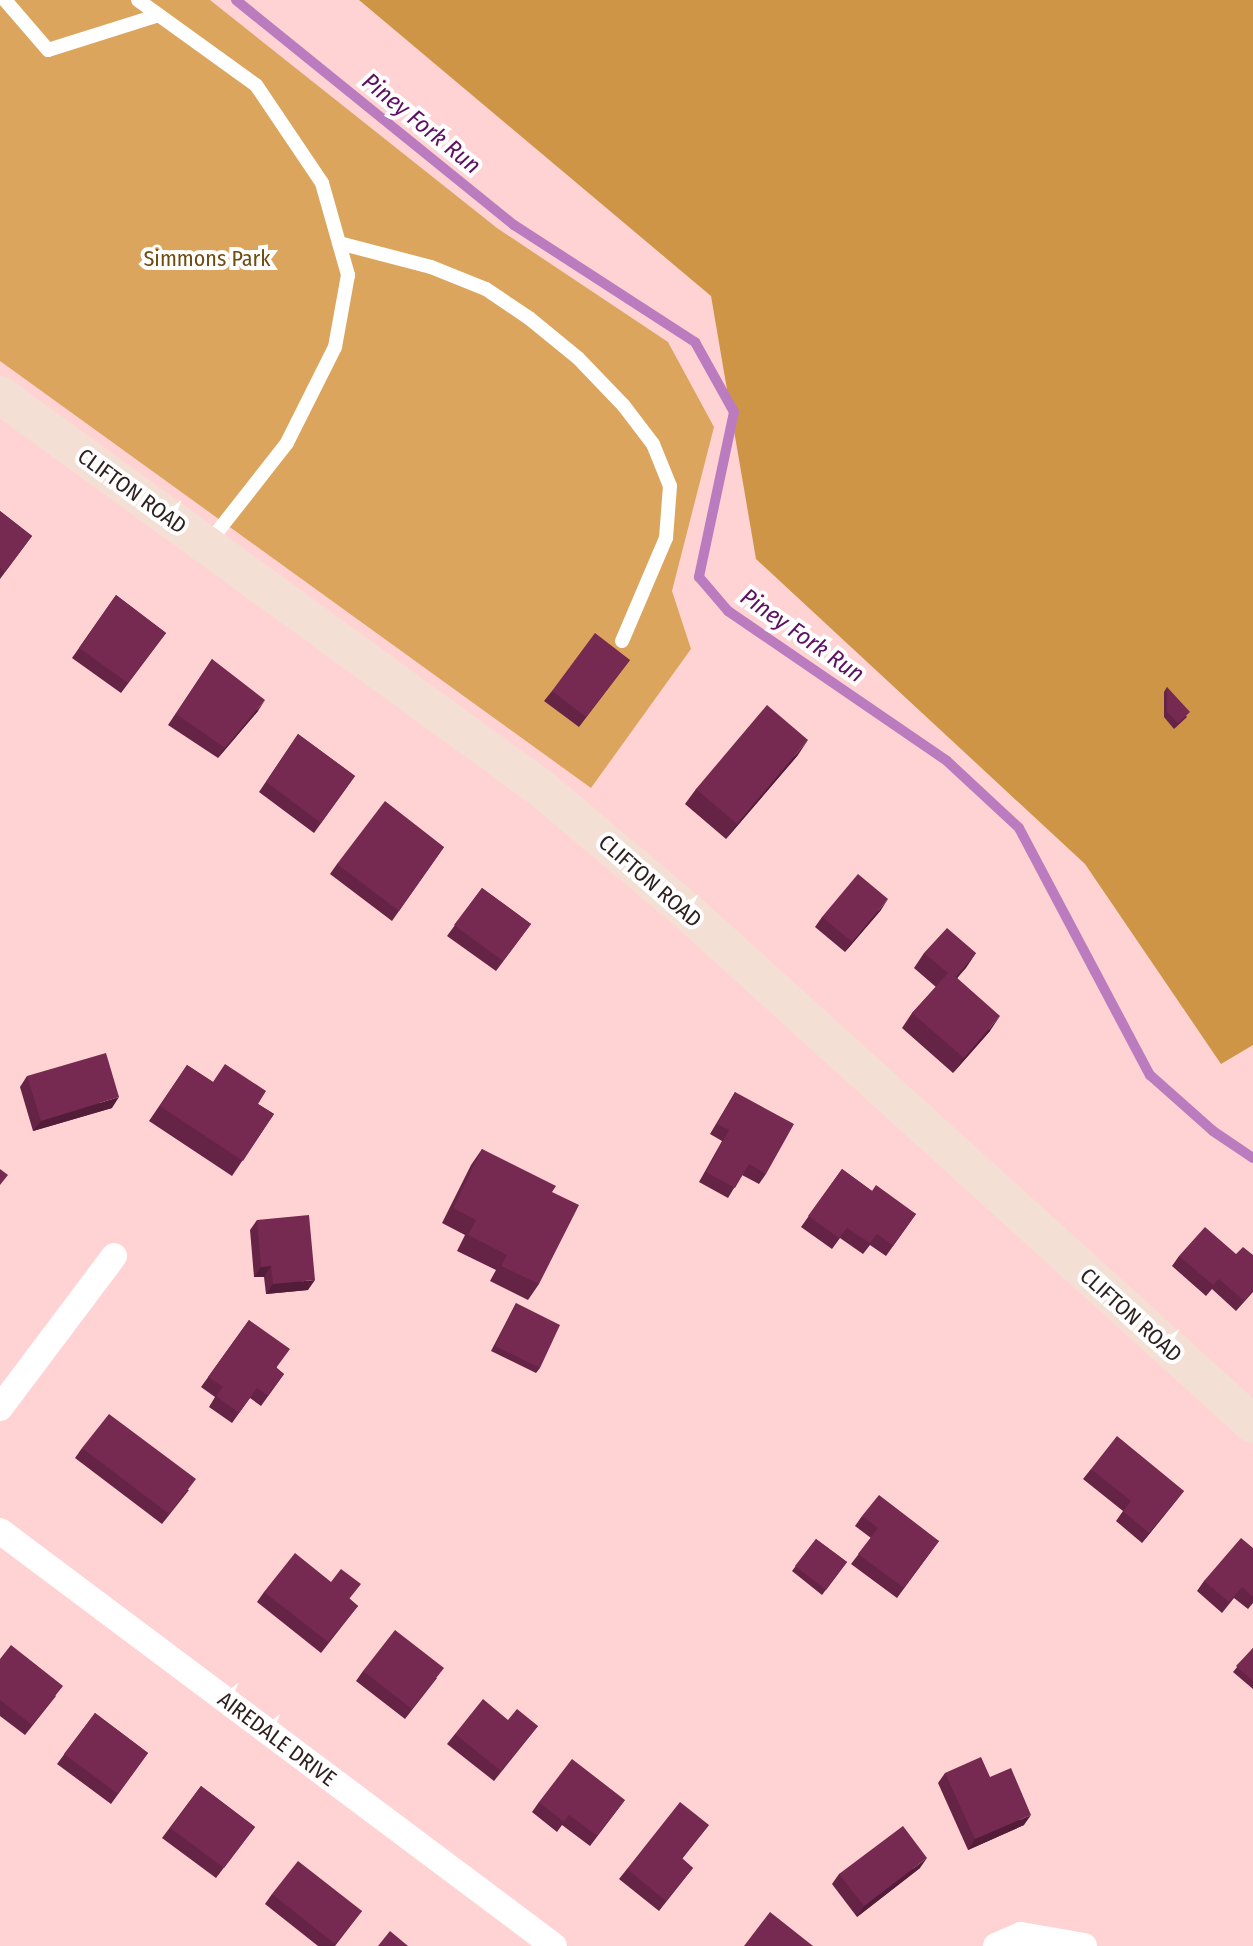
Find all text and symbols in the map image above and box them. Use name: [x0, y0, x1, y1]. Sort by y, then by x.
water label: Piney Fork Run: [356, 67, 486, 181]
park label: Simmons Park: [143, 246, 271, 272]
street label: CLIFTON ROAD: [73, 443, 191, 539]
water label: Piney Fork Run: [735, 583, 869, 689]
street label: CLIFTON ROAD: [593, 829, 707, 933]
street label: CLIFTON ROAD: [1075, 1262, 1187, 1368]
street label: AIREDALE DRIVE: [213, 1686, 341, 1792]

